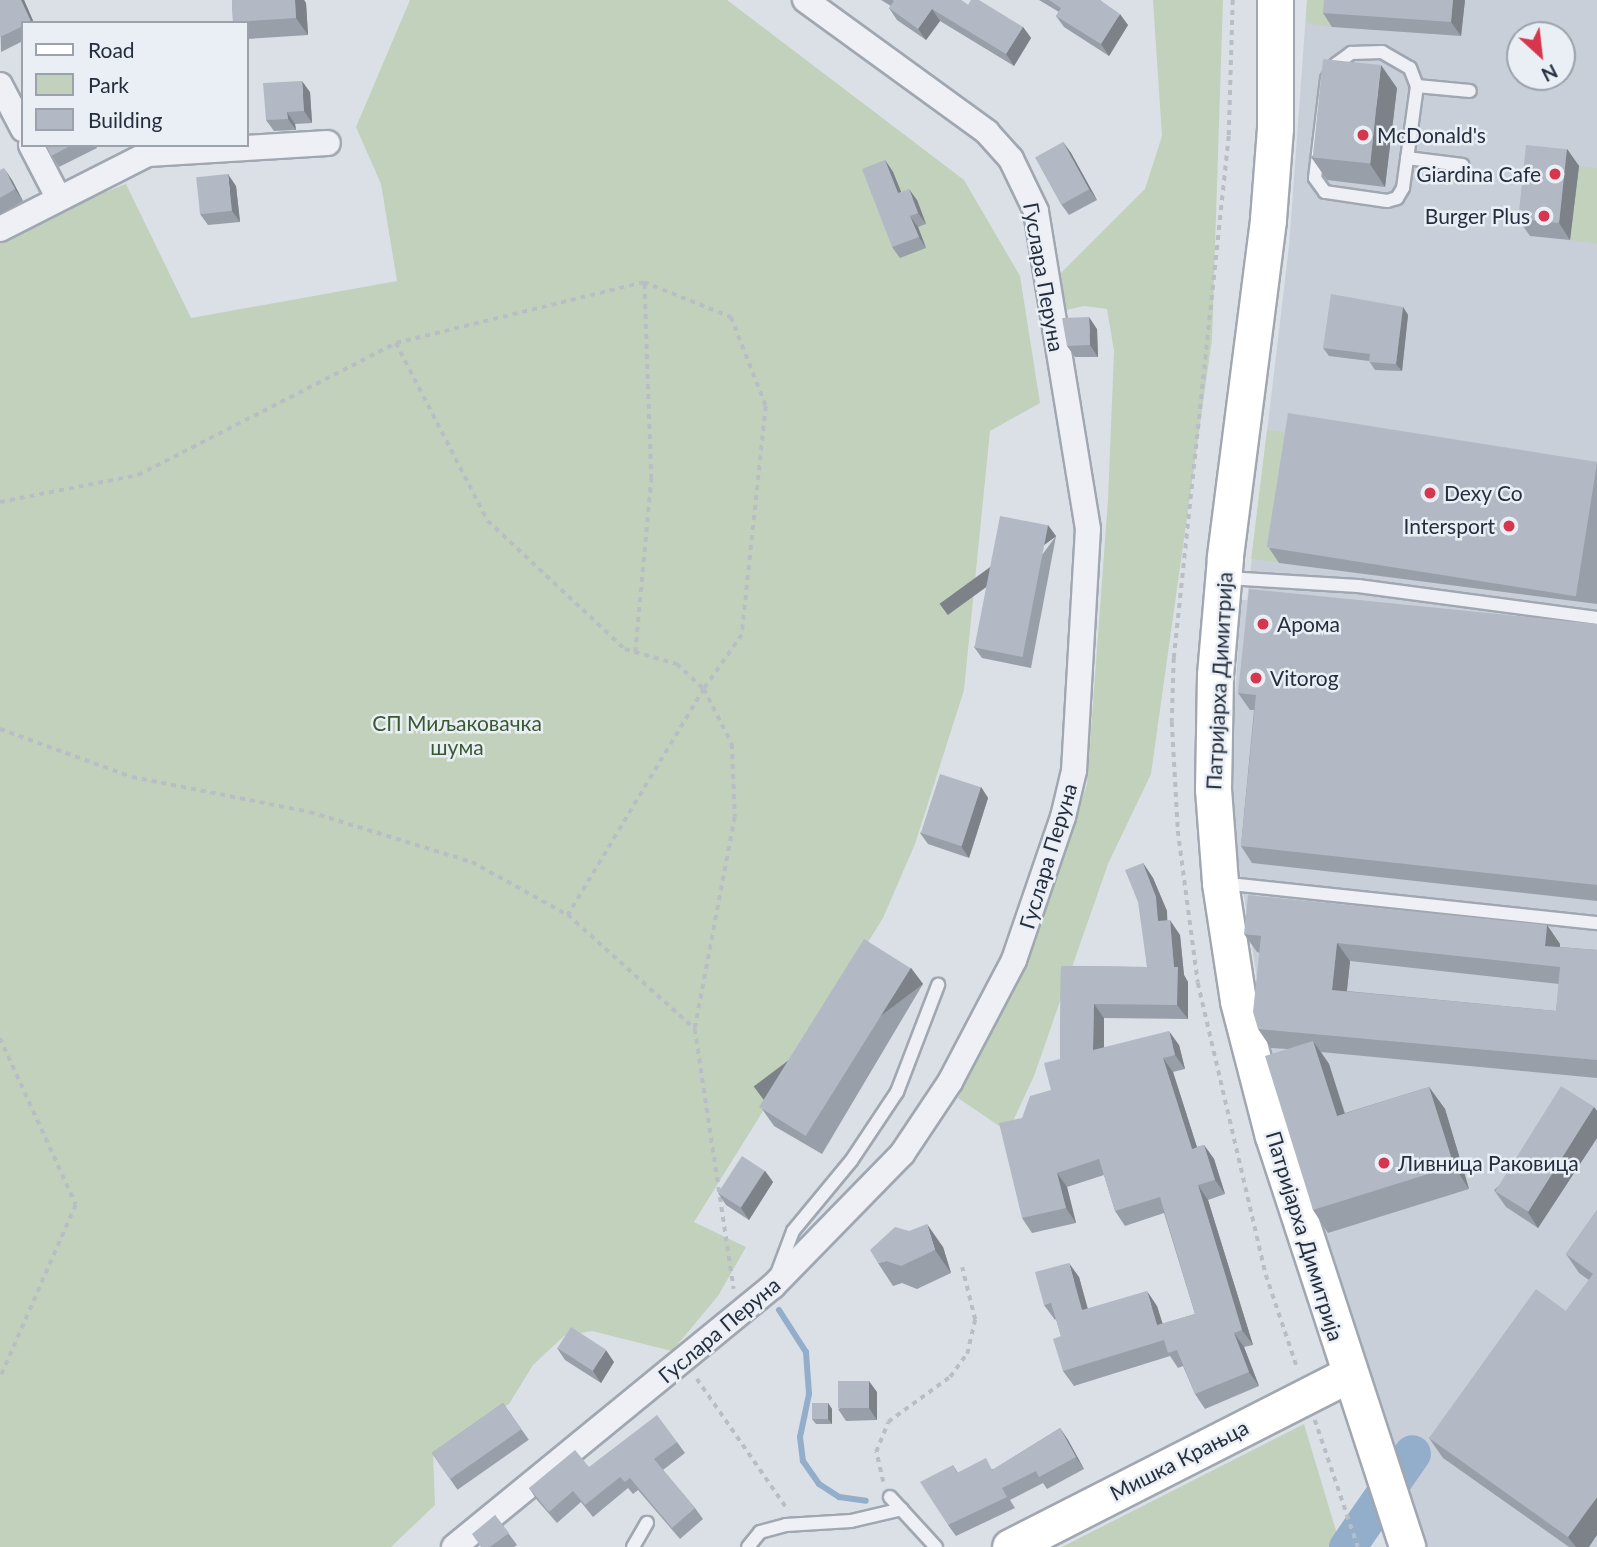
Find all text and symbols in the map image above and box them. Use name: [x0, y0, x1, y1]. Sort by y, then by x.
legend: [21, 21, 248, 147]
north arrow: [1506, 21, 1576, 91]
text: Road: [88, 37, 135, 62]
text: N: [1538, 60, 1562, 87]
text: Park: [88, 72, 129, 97]
text: Building: [88, 107, 163, 132]
place label: McDonald's: [1377, 122, 1486, 148]
marker: McDonald's: [1355, 127, 1371, 143]
place label: Giardina Cafe: [1416, 161, 1541, 187]
marker: Giardina Cafe: [1547, 166, 1563, 182]
street label: Гуслара Перуна: [1018, 201, 1070, 353]
place label: Burger Plus: [1424, 203, 1530, 229]
marker: Burger Plus: [1536, 208, 1552, 224]
place label: Dexy Co: [1444, 480, 1523, 506]
marker: Dexy Co: [1422, 485, 1438, 501]
place label: Intersport: [1404, 513, 1495, 539]
marker: Intersport: [1501, 518, 1517, 534]
street label: Патријарха Димитрија: [1201, 571, 1237, 791]
place label: Арома: [1277, 611, 1340, 637]
marker: Арома: [1255, 616, 1271, 632]
place label: Vitorog: [1270, 665, 1339, 691]
marker: Vitorog: [1248, 670, 1264, 686]
park label: СП Миљаковачка шума: [372, 710, 542, 760]
street label: Гуслара Перуна: [1014, 780, 1082, 932]
street label: Патријарха Димитрија: [1261, 1128, 1349, 1344]
place label: Ливница Раковица: [1398, 1150, 1579, 1176]
marker: Ливница Раковица: [1376, 1155, 1392, 1171]
street label: Гуслара Перуна: [653, 1272, 785, 1388]
street label: Мишка Крањца: [1106, 1414, 1252, 1506]

